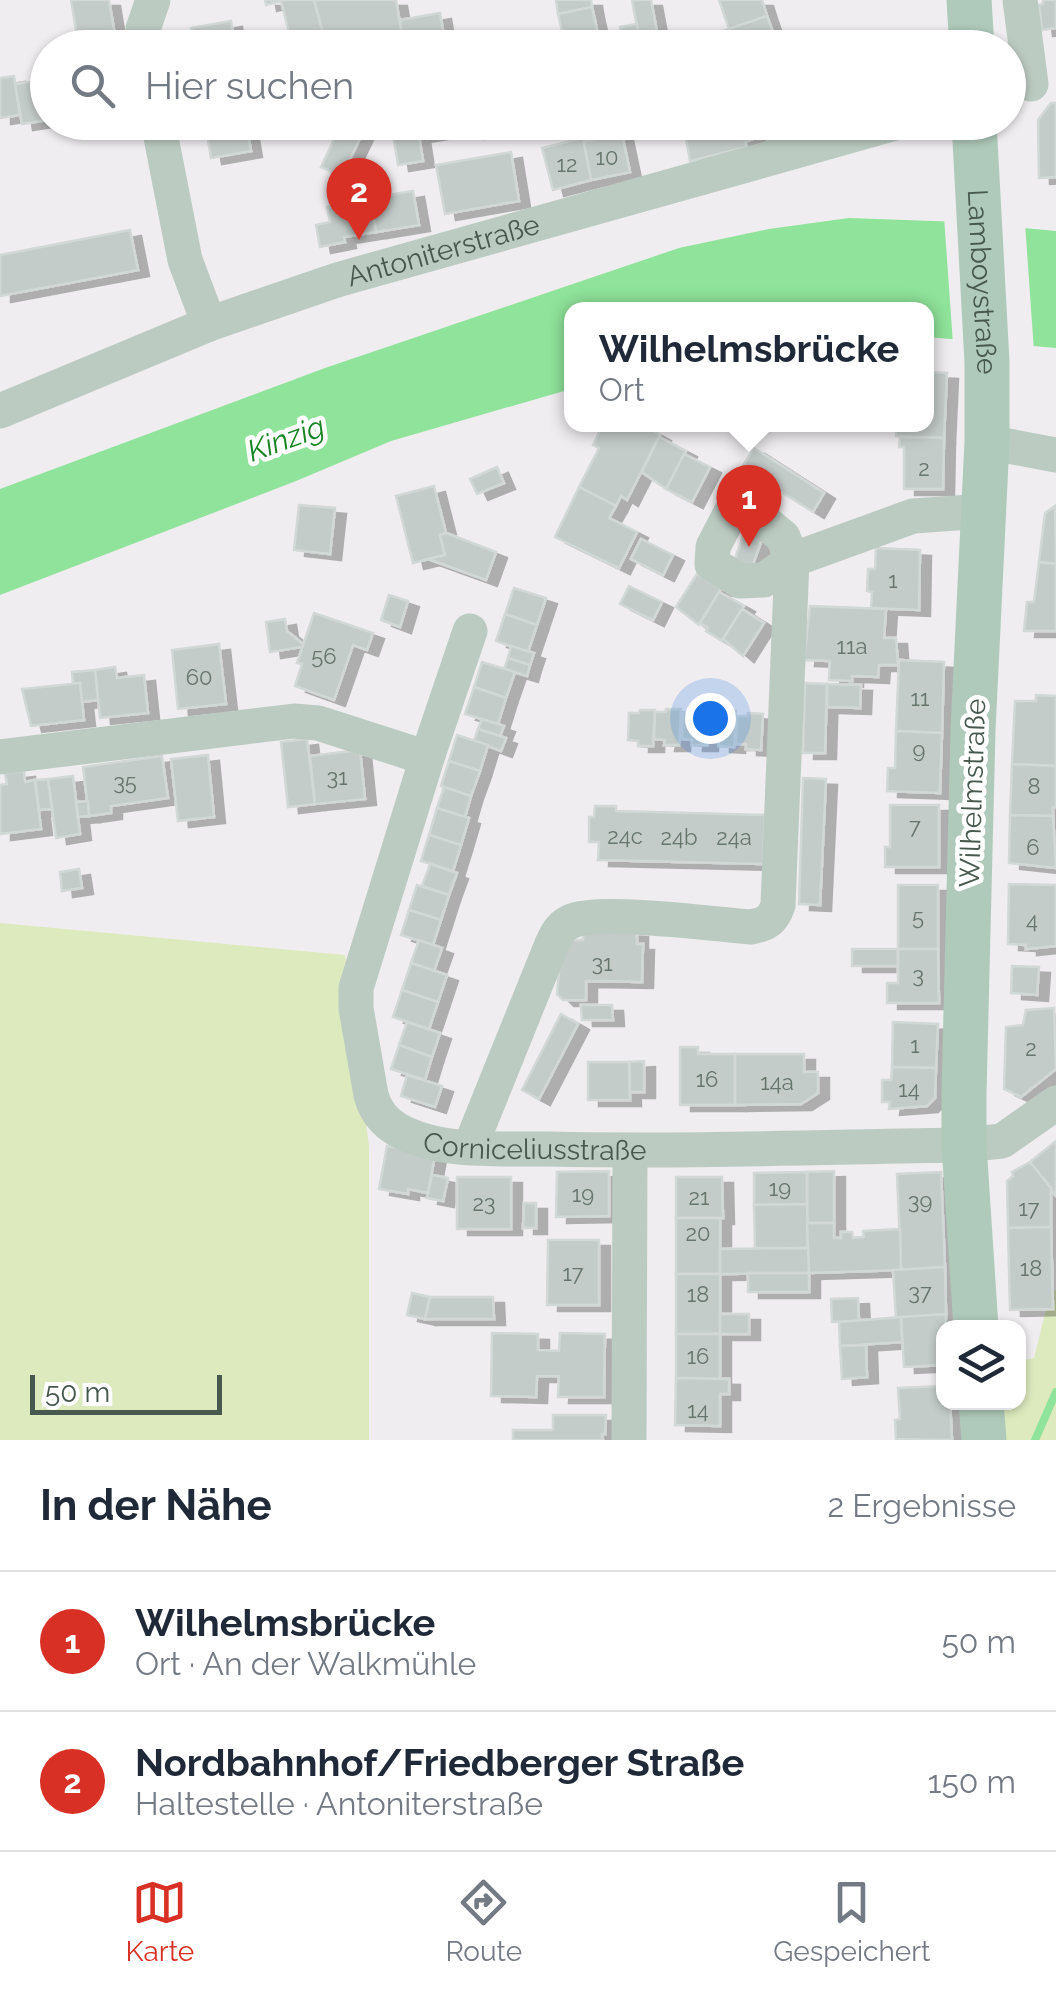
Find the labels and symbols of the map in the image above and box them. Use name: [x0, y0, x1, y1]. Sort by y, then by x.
house number: 10: [596, 144, 618, 170]
house number: 12: [557, 151, 577, 177]
pin: 2: [326, 158, 392, 240]
street label: Lamboystraße: [961, 188, 1003, 374]
street label: Antoniterstraße: [343, 208, 543, 293]
water label: Kinzig: [242, 408, 329, 469]
house number: 2: [918, 455, 930, 481]
pin: 1: [716, 464, 782, 547]
house number: 1: [888, 567, 898, 593]
house number: 11a: [837, 633, 867, 659]
house number: 56: [311, 643, 337, 669]
house number: 60: [186, 664, 212, 690]
house number: 11: [911, 685, 929, 711]
your location: [685, 693, 736, 744]
street label: Wilhelmstraße: [953, 698, 992, 888]
house number: 9: [913, 737, 925, 763]
house number: 31: [326, 764, 348, 790]
house number: 35: [113, 769, 137, 795]
house number: 8: [1027, 773, 1041, 799]
house number: 7: [909, 813, 921, 839]
house number: 24c: [607, 823, 643, 849]
house number: 24b: [660, 824, 698, 850]
house number: 24a: [716, 824, 752, 850]
house number: 6: [1026, 834, 1040, 860]
house number: 5: [912, 904, 924, 930]
house number: 4: [1026, 907, 1038, 933]
house number: 31: [591, 950, 613, 976]
house number: 3: [912, 962, 924, 988]
house number: 1: [910, 1032, 920, 1058]
house number: 2: [1025, 1035, 1037, 1061]
house number: 16: [696, 1066, 718, 1092]
house number: 14a: [760, 1069, 794, 1095]
house number: 14: [898, 1076, 920, 1102]
street label: Corniceliusstraße: [420, 1125, 647, 1167]
house number: 19: [769, 1175, 791, 1201]
house number: 19: [572, 1181, 594, 1207]
house number: 21: [689, 1184, 709, 1210]
house number: 39: [908, 1188, 932, 1214]
house number: 23: [472, 1190, 496, 1216]
house number: 17: [1018, 1195, 1040, 1221]
house number: 20: [686, 1220, 710, 1246]
house number: 18: [1020, 1255, 1042, 1281]
house number: 17: [562, 1260, 584, 1286]
house number: 37: [908, 1279, 932, 1305]
house number: 18: [687, 1281, 709, 1307]
house number: 16: [687, 1343, 709, 1369]
scale bar: [30, 1370, 222, 1414]
house number: 14: [687, 1397, 709, 1423]

